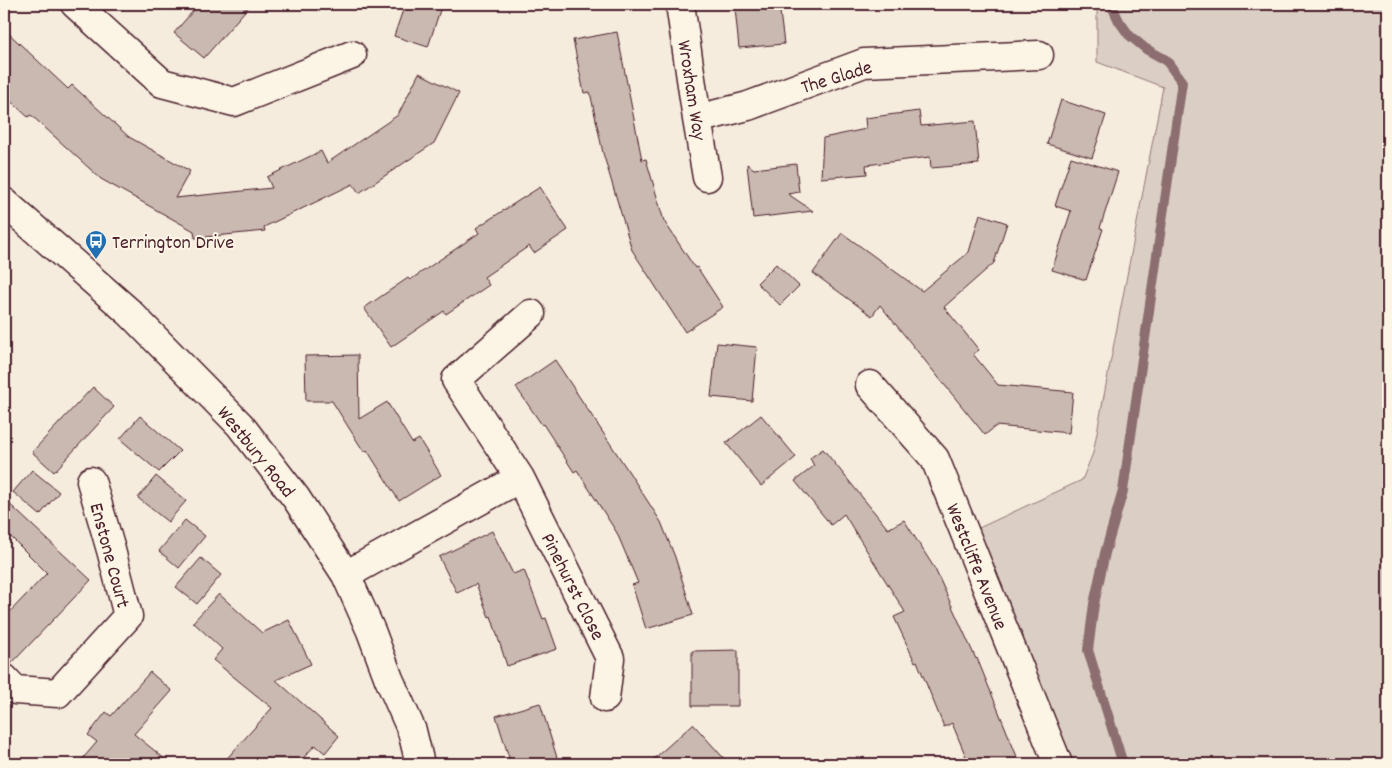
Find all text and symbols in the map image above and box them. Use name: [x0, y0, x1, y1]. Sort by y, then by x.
street label: Wroxham Way: [668, 38, 712, 143]
street label: The Glade: [798, 55, 876, 103]
bus stop icon: Terrington Drive: [84, 229, 108, 260]
place label: Terrington Drive: [112, 230, 234, 258]
street label: Westbury Road: [209, 401, 300, 505]
street label: Enstone Court: [81, 500, 136, 611]
street label: Westcliffe Avenue: [937, 500, 1013, 635]
street label: Pinehurst Close: [532, 529, 610, 646]

